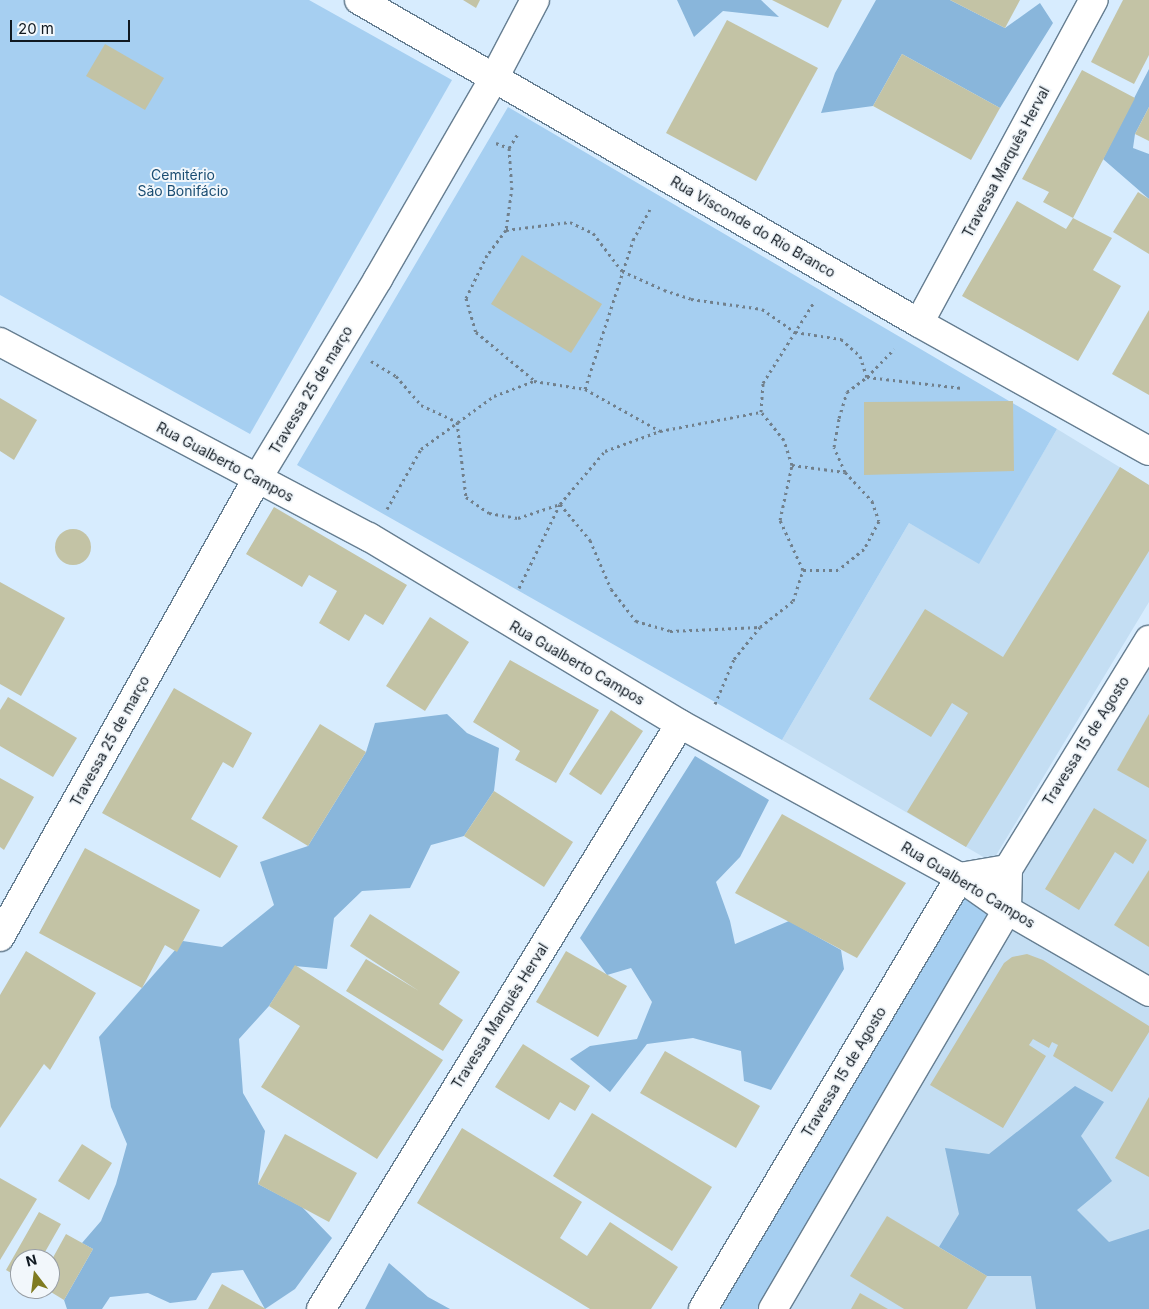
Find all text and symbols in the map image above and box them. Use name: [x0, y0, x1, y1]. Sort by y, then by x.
scale bar: [12, 10, 132, 42]
text: 20 m: [18, 19, 54, 38]
street label: Travessa Marquês Herval: [959, 84, 1053, 240]
park label: Cemitério São Bonifácio: [138, 167, 228, 200]
street label: Rua Visconde do Rio Branco: [668, 173, 838, 281]
street label: Travessa 25 de março: [266, 323, 356, 457]
street label: Rua Gualberto Campos: [154, 419, 296, 505]
street label: Rua Gualberto Campos: [507, 618, 647, 708]
street label: Travessa 25 de março: [67, 673, 153, 809]
street label: Travessa 15 de Agosto: [1039, 673, 1133, 809]
street label: Rua Gualberto Campos: [898, 838, 1038, 932]
street label: Travessa Marquês Herval: [448, 940, 552, 1092]
street label: Travessa 15 de Agosto: [798, 1004, 890, 1140]
north arrow: [10, 1249, 60, 1299]
text: N: [24, 1250, 39, 1270]

